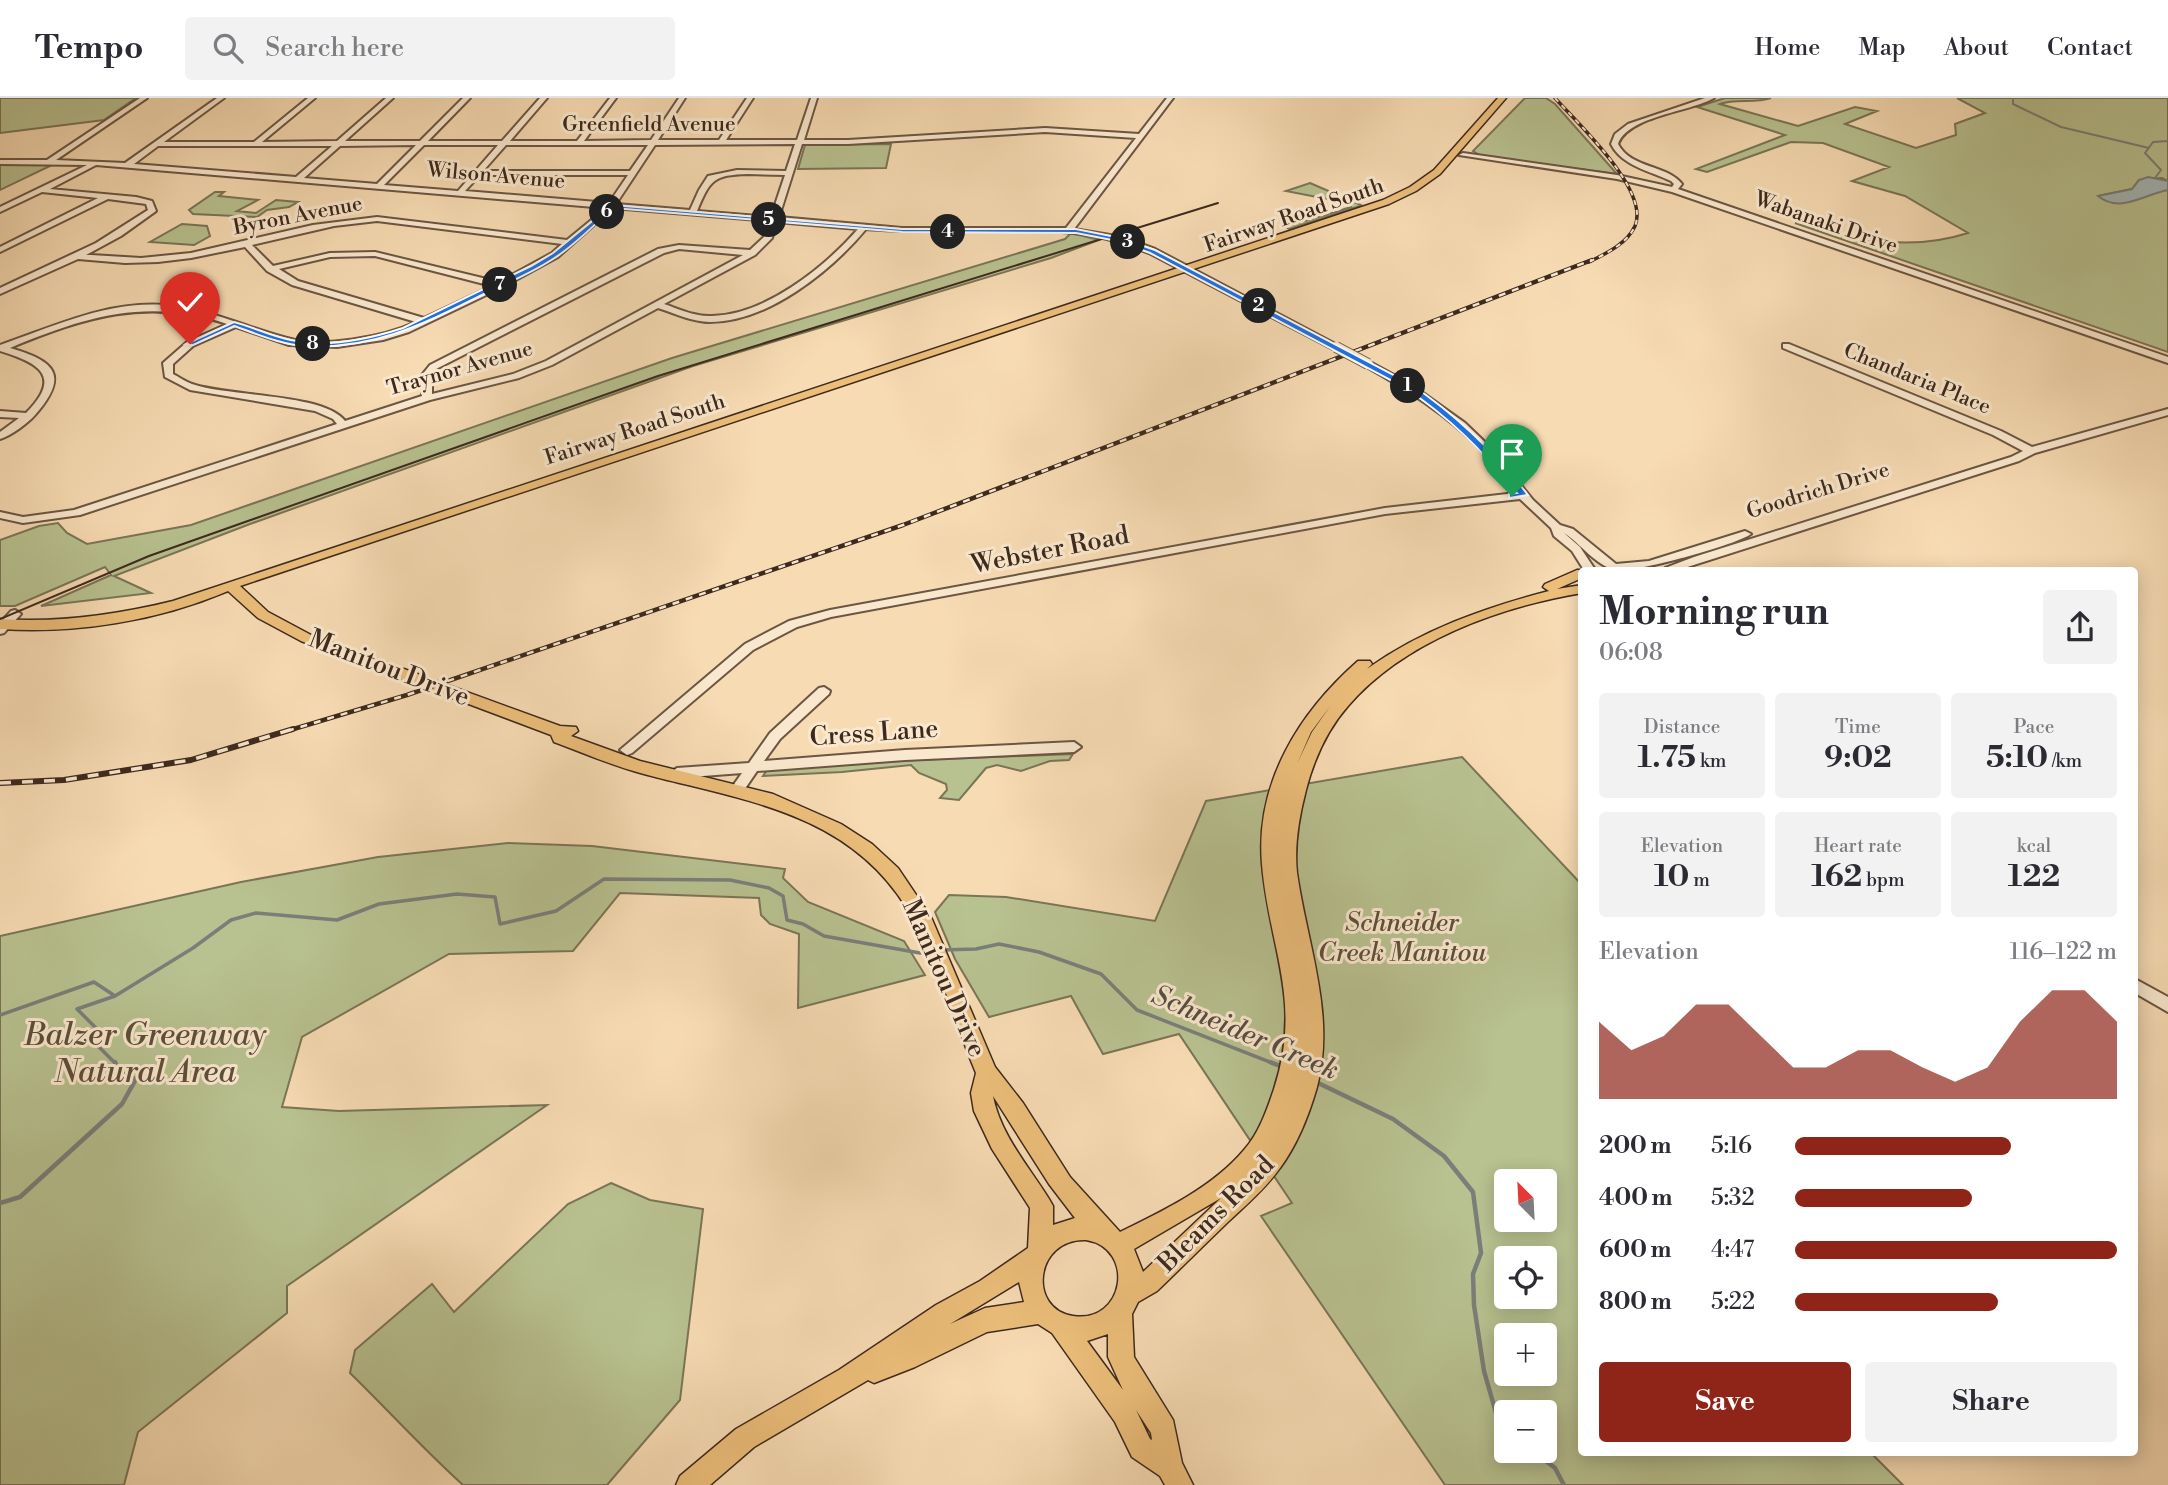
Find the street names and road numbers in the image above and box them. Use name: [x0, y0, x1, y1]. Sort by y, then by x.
street label: Greenfield Avenue: [562, 112, 736, 138]
street label: Wilson Avenue: [425, 157, 566, 195]
street label: Fairway Road South: [1201, 173, 1388, 259]
street label: Wabanaki Drive: [1750, 186, 1901, 260]
street label: Byron Avenue: [230, 191, 365, 241]
street label: Traynor Avenue: [384, 336, 536, 402]
street label: Chandaria Place: [1840, 338, 1994, 420]
street label: Fairway Road South: [541, 388, 729, 471]
street label: Goodrich Drive: [1743, 457, 1893, 525]
street label: Webster Road: [967, 519, 1132, 581]
street label: Manitou Drive: [304, 623, 474, 713]
street label: Cress Lane: [808, 713, 940, 753]
street label: Manitou Drive: [895, 894, 993, 1062]
street label: Bleams Road: [1150, 1149, 1281, 1280]

